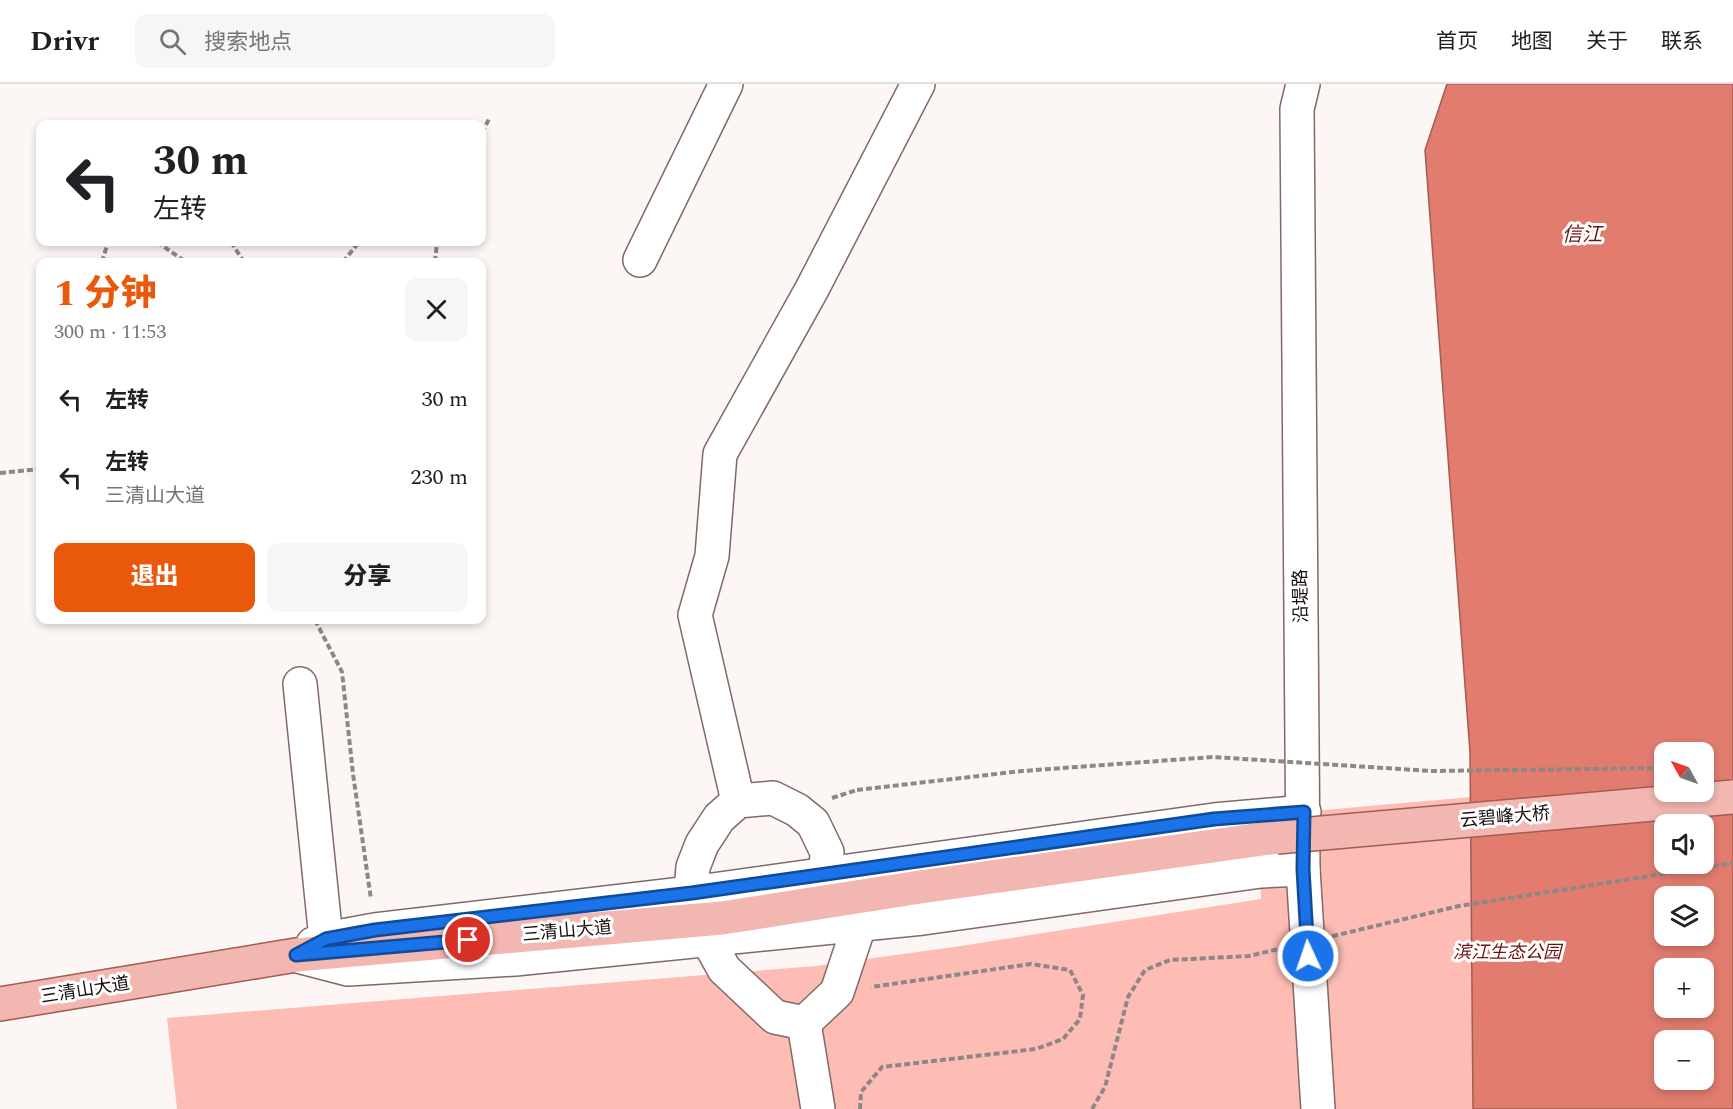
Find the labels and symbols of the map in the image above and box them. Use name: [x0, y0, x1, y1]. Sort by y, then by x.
water label: 信江: [1562, 220, 1604, 250]
street label: 沿堤路: [1287, 569, 1315, 623]
north arrow: [1654, 742, 1714, 802]
street label: 云碧峰大桥: [1459, 800, 1551, 834]
pin: [442, 914, 493, 965]
street label: 三清山大道: [521, 914, 613, 948]
position arrow: [1276, 924, 1340, 988]
park label: 滨江生态公园: [1453, 939, 1564, 966]
street label: 三清山大道: [38, 970, 132, 1010]

